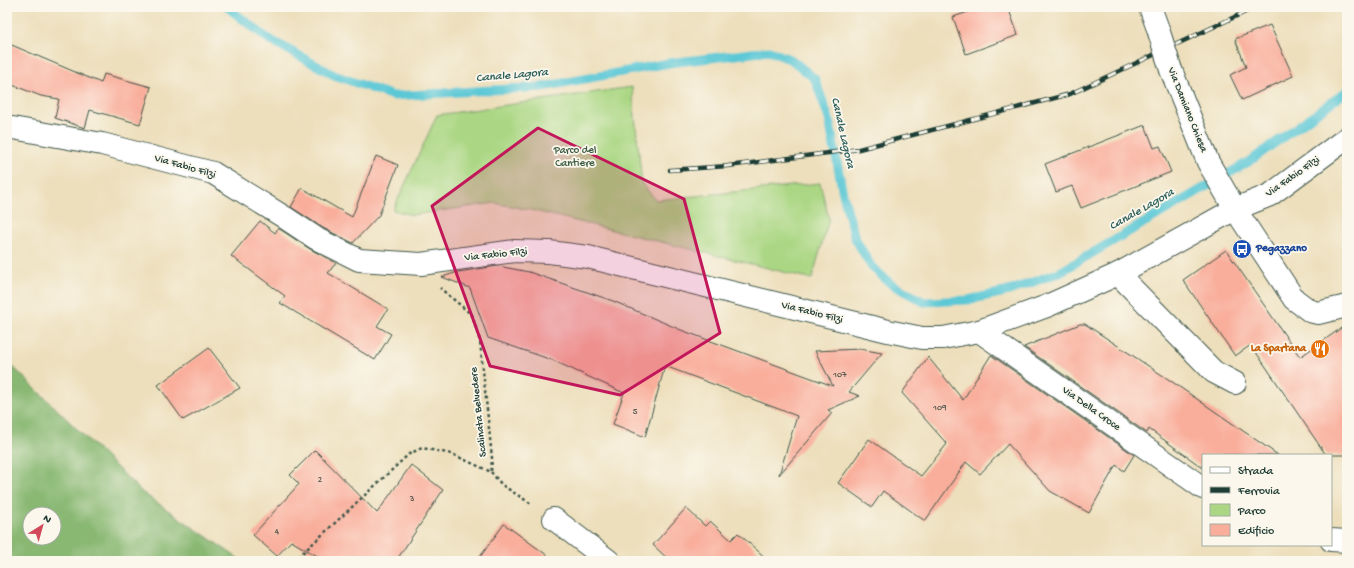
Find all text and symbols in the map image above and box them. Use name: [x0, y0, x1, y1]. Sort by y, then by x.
street label: Via Damiano Chiesa: [1164, 65, 1210, 155]
water label: Canale Lagora: [475, 66, 550, 86]
water label: Canale Lagora: [827, 96, 857, 171]
park label: Parco del Cantiere: [553, 145, 597, 170]
street label: Via Fabio Filzi: [152, 152, 217, 181]
street label: Via Fabio Filzi: [1263, 154, 1322, 201]
water label: Canale Lagora: [1107, 185, 1178, 234]
bus stop icon: Pegazzano: [1231, 238, 1253, 260]
place label: Pegazzano: [1255, 243, 1307, 256]
street label: Via Fabio Filzi: [463, 246, 528, 264]
street label: Via Fabio Filzi: [779, 299, 844, 326]
restaurant icon: La Spartana: [1309, 338, 1331, 360]
place label: La Spartana: [1251, 342, 1307, 355]
street label: Scalinata Belvedere: [468, 366, 490, 457]
house number: 107: [832, 370, 847, 381]
street label: Via Della Croce: [1059, 384, 1123, 434]
house number: 109: [932, 403, 947, 414]
house number: 5: [633, 407, 638, 418]
legend: [1202, 454, 1332, 546]
text: Strada: [1238, 465, 1273, 479]
house number: 2: [318, 475, 323, 486]
text: Ferrovia: [1237, 485, 1280, 499]
house number: 3: [409, 494, 415, 505]
text: Parco: [1237, 505, 1266, 519]
north arrow: [22, 506, 62, 546]
text: N: [40, 513, 53, 527]
text: Edificio: [1238, 525, 1274, 539]
house number: 4: [275, 527, 280, 538]

